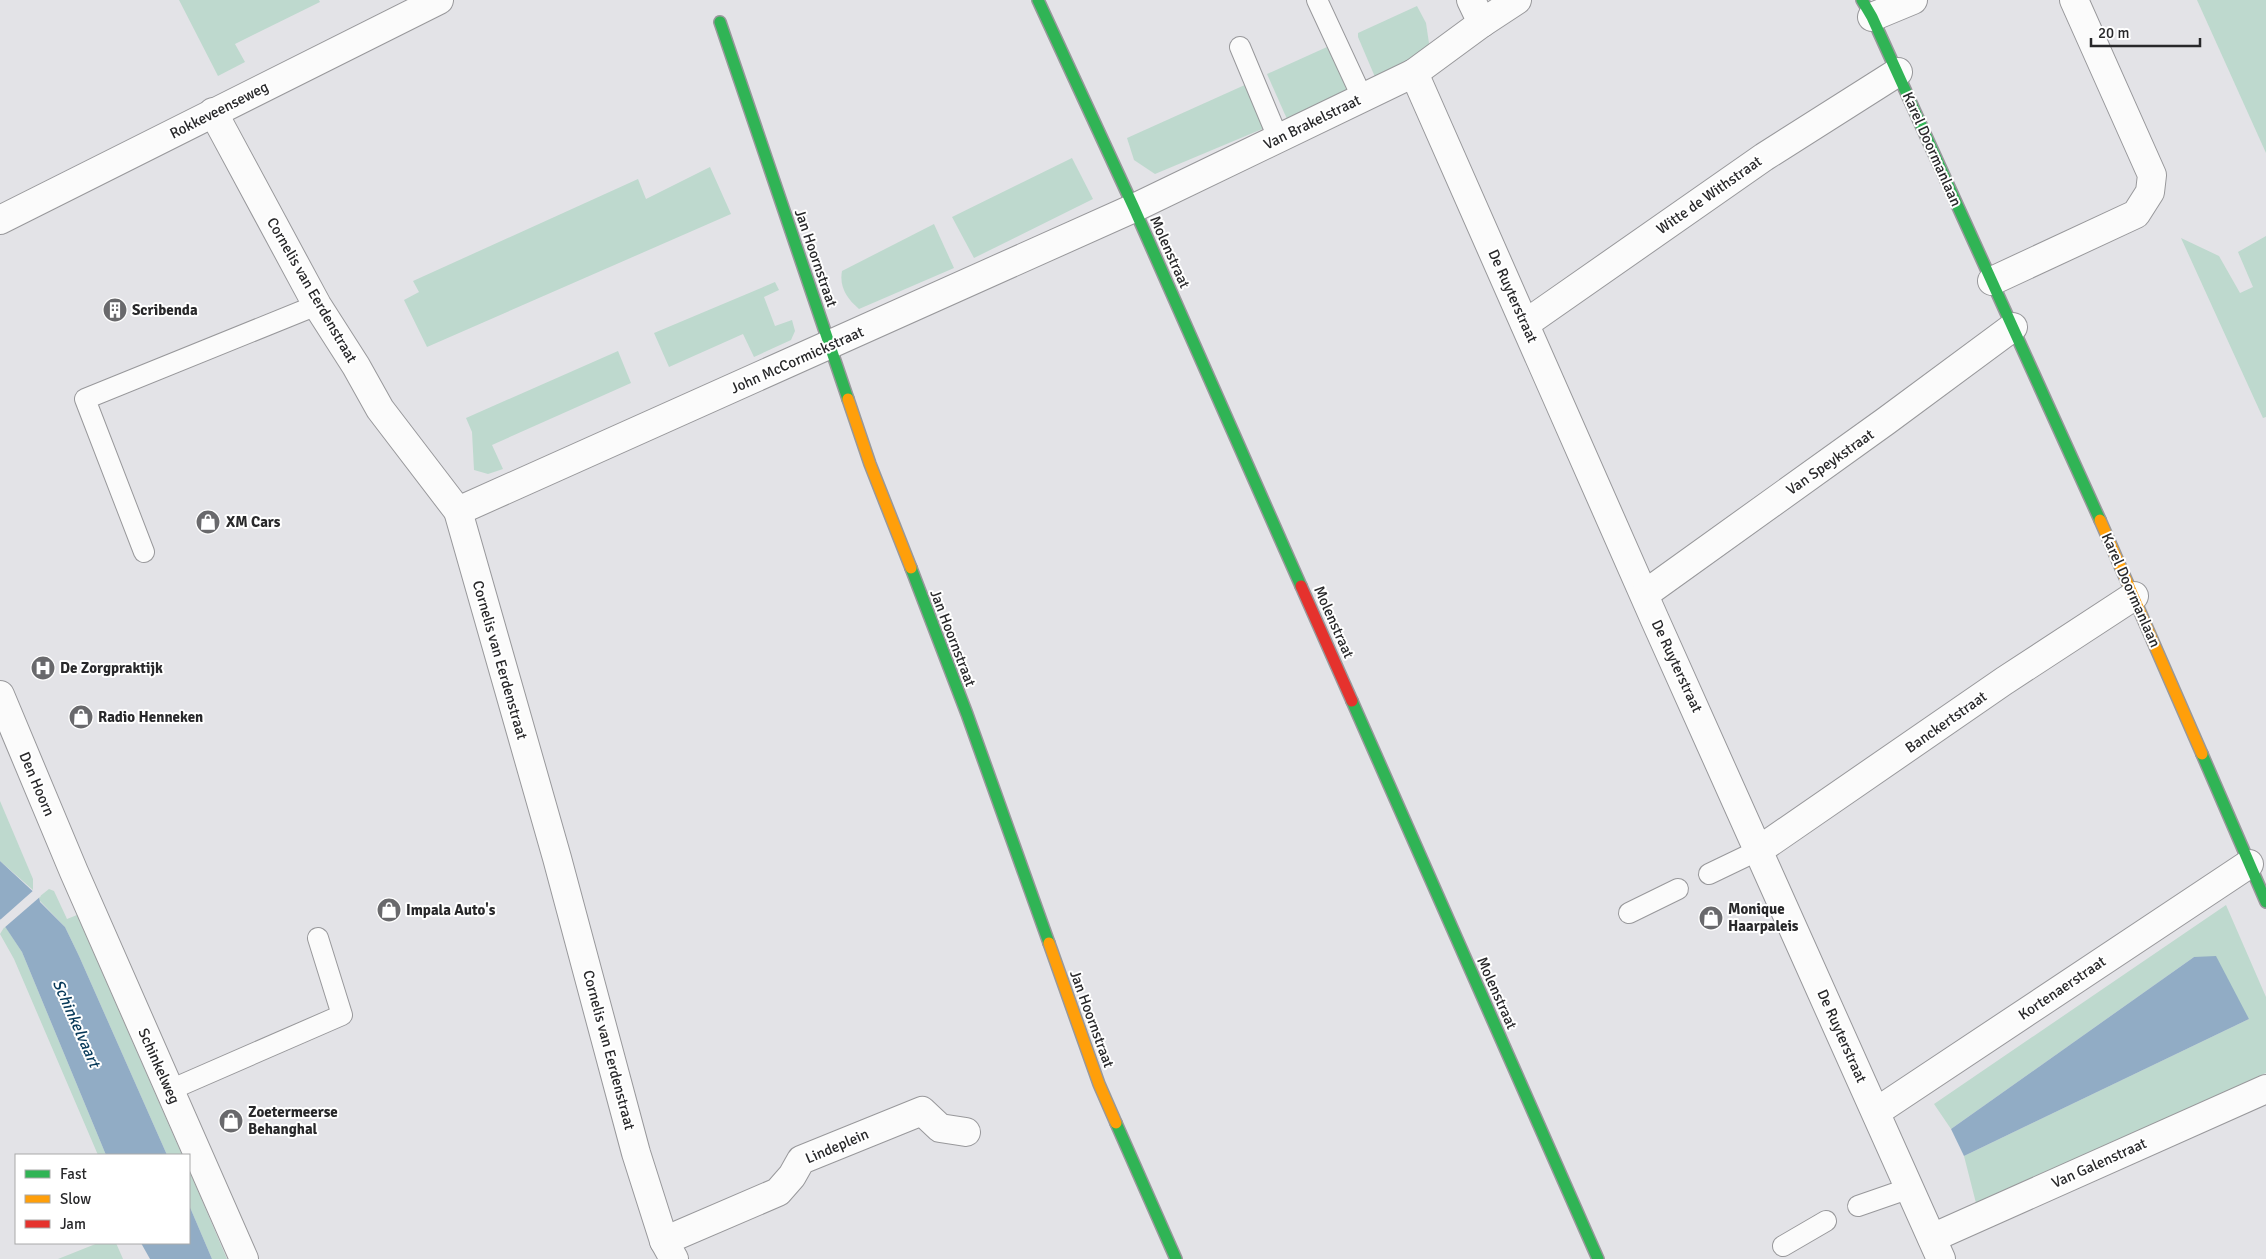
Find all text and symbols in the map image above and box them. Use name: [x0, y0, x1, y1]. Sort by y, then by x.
scale bar: [2091, 15, 2200, 47]
text: 20 m: [2098, 24, 2129, 42]
street label: Rokkeveenseweg: [167, 77, 271, 143]
street label: Karel Doormanlaan: [1899, 89, 1965, 209]
street label: Van Brakelstraat: [1261, 91, 1363, 153]
street label: Witte de Withstraat: [1653, 152, 1765, 238]
street label: Jan Hoornstraat: [791, 207, 841, 309]
street label: Molenstraat: [1146, 213, 1194, 291]
street label: Cornelis van Eerdenstraat: [263, 214, 361, 366]
street label: De Ruyterstraat: [1484, 247, 1542, 345]
building icon: Scribenda: [102, 297, 128, 323]
place label: Scribenda: [132, 301, 198, 319]
street label: John McCormickstraat: [728, 323, 866, 397]
street label: Van Speykstraat: [1783, 425, 1877, 499]
shop icon: XM Cars: [195, 509, 221, 535]
place label: XM Cars: [226, 513, 281, 531]
street label: Karel Doormanlaan: [2098, 530, 2164, 650]
street label: Cornelis van Eerdenstraat: [469, 578, 531, 742]
street label: Molenstraat: [1310, 583, 1358, 661]
street label: Jan Hoornstraat: [926, 587, 980, 689]
street label: De Ruyterstraat: [1648, 617, 1706, 715]
hospital icon: De Zorgpraktijk: [30, 655, 56, 681]
place label: De Zorgpraktijk: [60, 659, 163, 677]
street label: Banckertstraat: [1902, 687, 1990, 757]
shop icon: Radio Henneken: [68, 704, 94, 730]
place label: Radio Henneken: [98, 708, 203, 726]
street label: Den Hoorn: [15, 749, 59, 819]
shop icon: Impala Auto's: [376, 897, 402, 923]
place label: Monique Haarpaleis: [1728, 900, 1799, 935]
place label: Impala Auto's: [406, 901, 496, 919]
shop icon: Monique Haarpaleis: [1698, 905, 1724, 931]
street label: Kortenaerstraat: [2015, 952, 2109, 1024]
street label: Molenstraat: [1473, 954, 1521, 1032]
street label: Cornelis van Eerdenstraat: [579, 968, 639, 1132]
street label: Jan Hoornstraat: [1066, 968, 1118, 1070]
water label: Schinkelvaart: [48, 977, 105, 1072]
street label: De Ruyterstraat: [1813, 987, 1871, 1085]
street label: Schinkelweg: [134, 1025, 184, 1107]
place label: Zoetermeerse Behanghal: [248, 1103, 338, 1138]
shop icon: Zoetermeerse Behanghal: [218, 1108, 244, 1134]
street label: Lindeplein: [803, 1125, 871, 1167]
street label: Van Galenstraat: [2049, 1134, 2149, 1192]
legend: [15, 1154, 190, 1244]
text: Fast: [60, 1165, 87, 1183]
text: Slow: [60, 1190, 91, 1208]
text: Jam: [60, 1215, 86, 1233]

